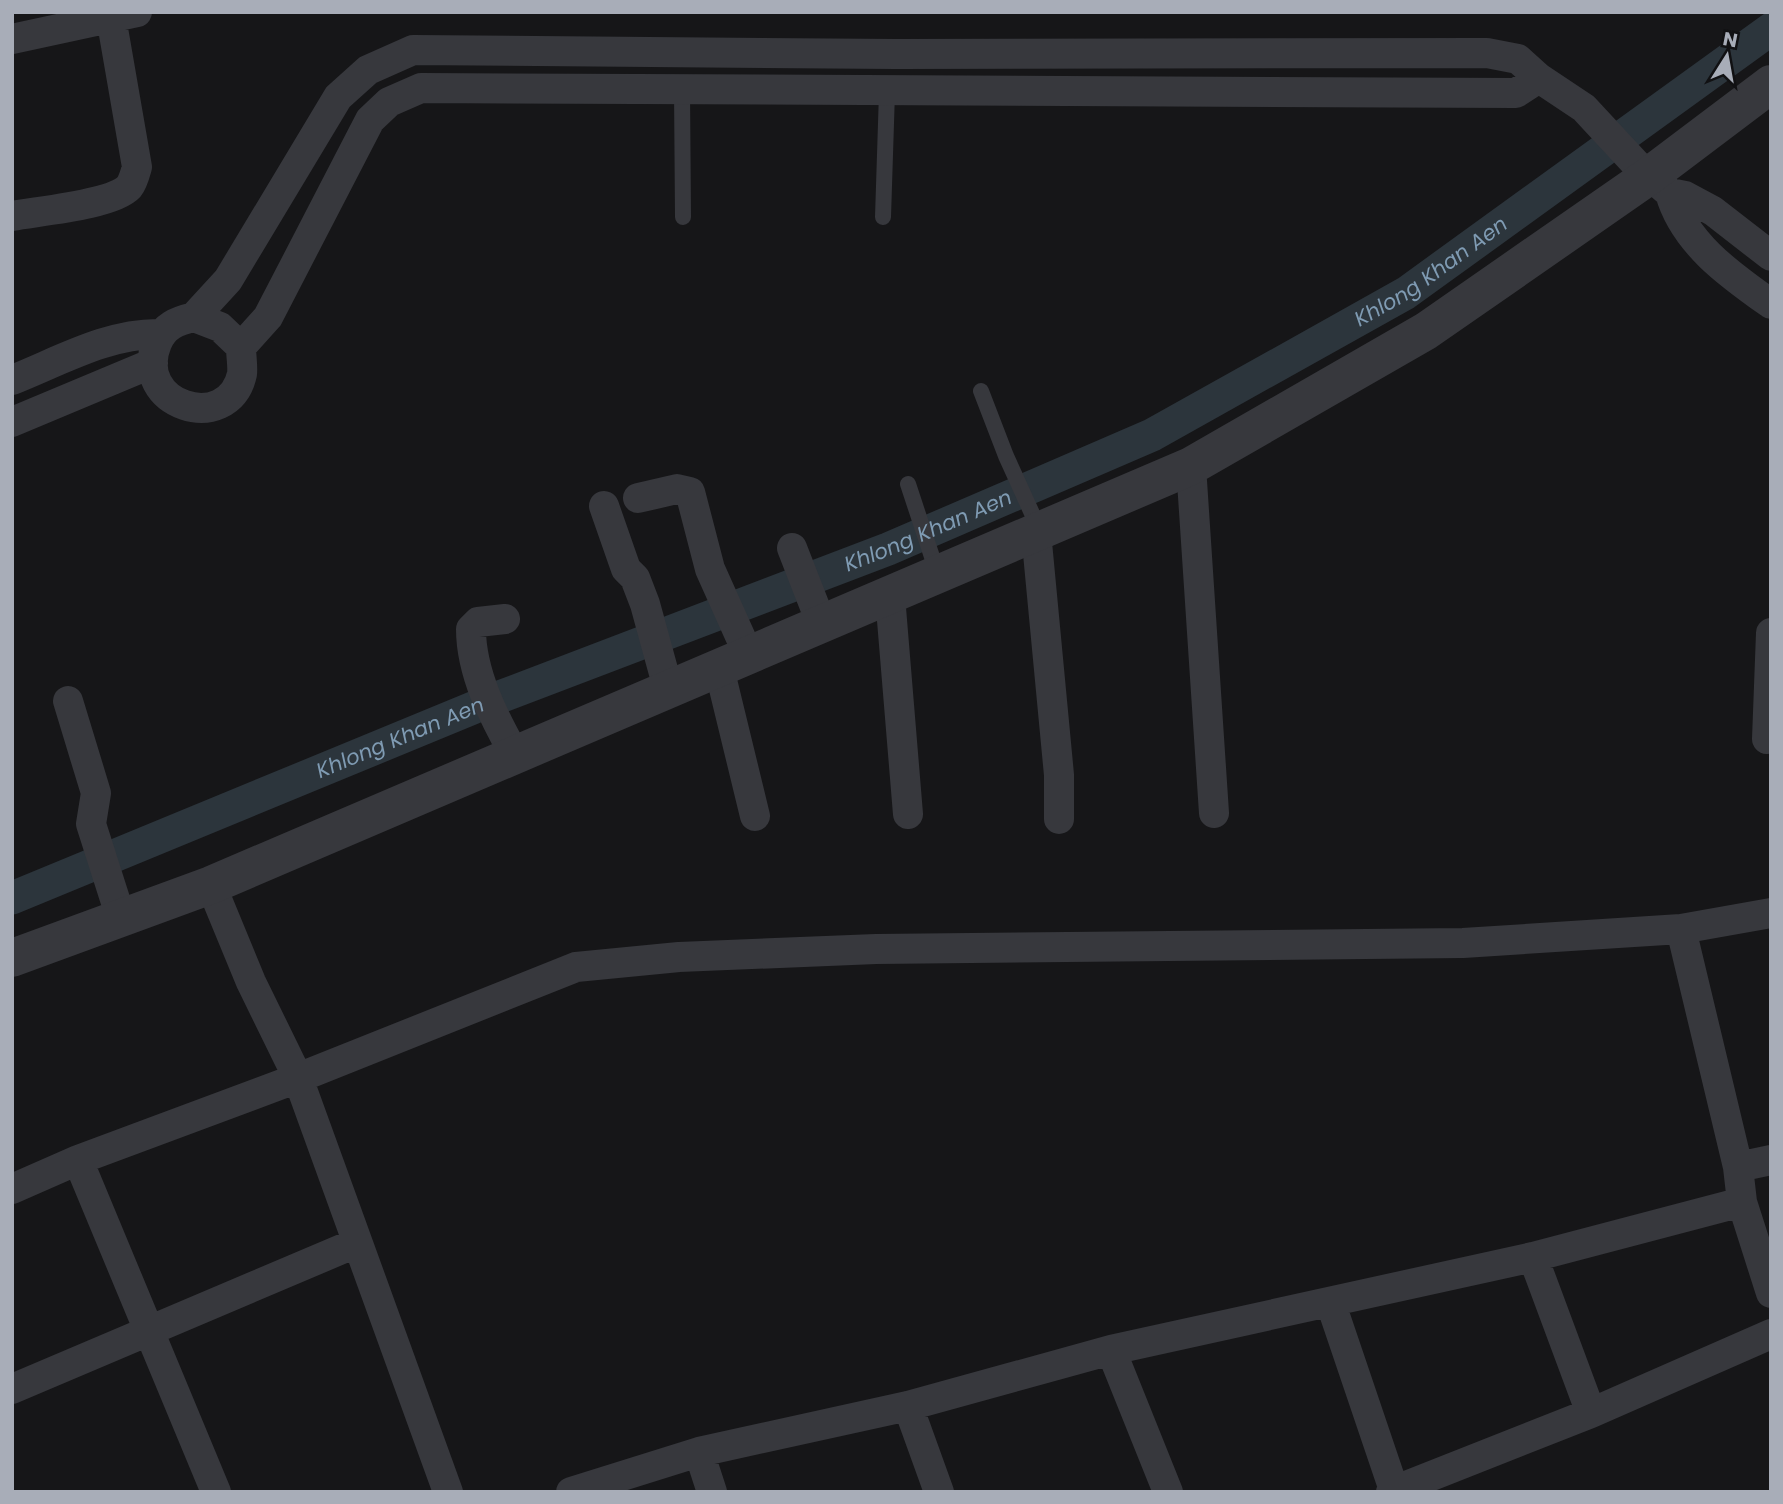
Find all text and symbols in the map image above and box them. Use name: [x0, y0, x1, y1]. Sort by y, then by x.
north arrow: [1692, 21, 1762, 91]
text: N: [1721, 25, 1740, 54]
water label: Khlong Khan Aen: [1349, 209, 1513, 333]
water label: Khlong Khan Aen: [840, 482, 1016, 578]
water label: Khlong Khan Aen: [312, 690, 488, 785]

